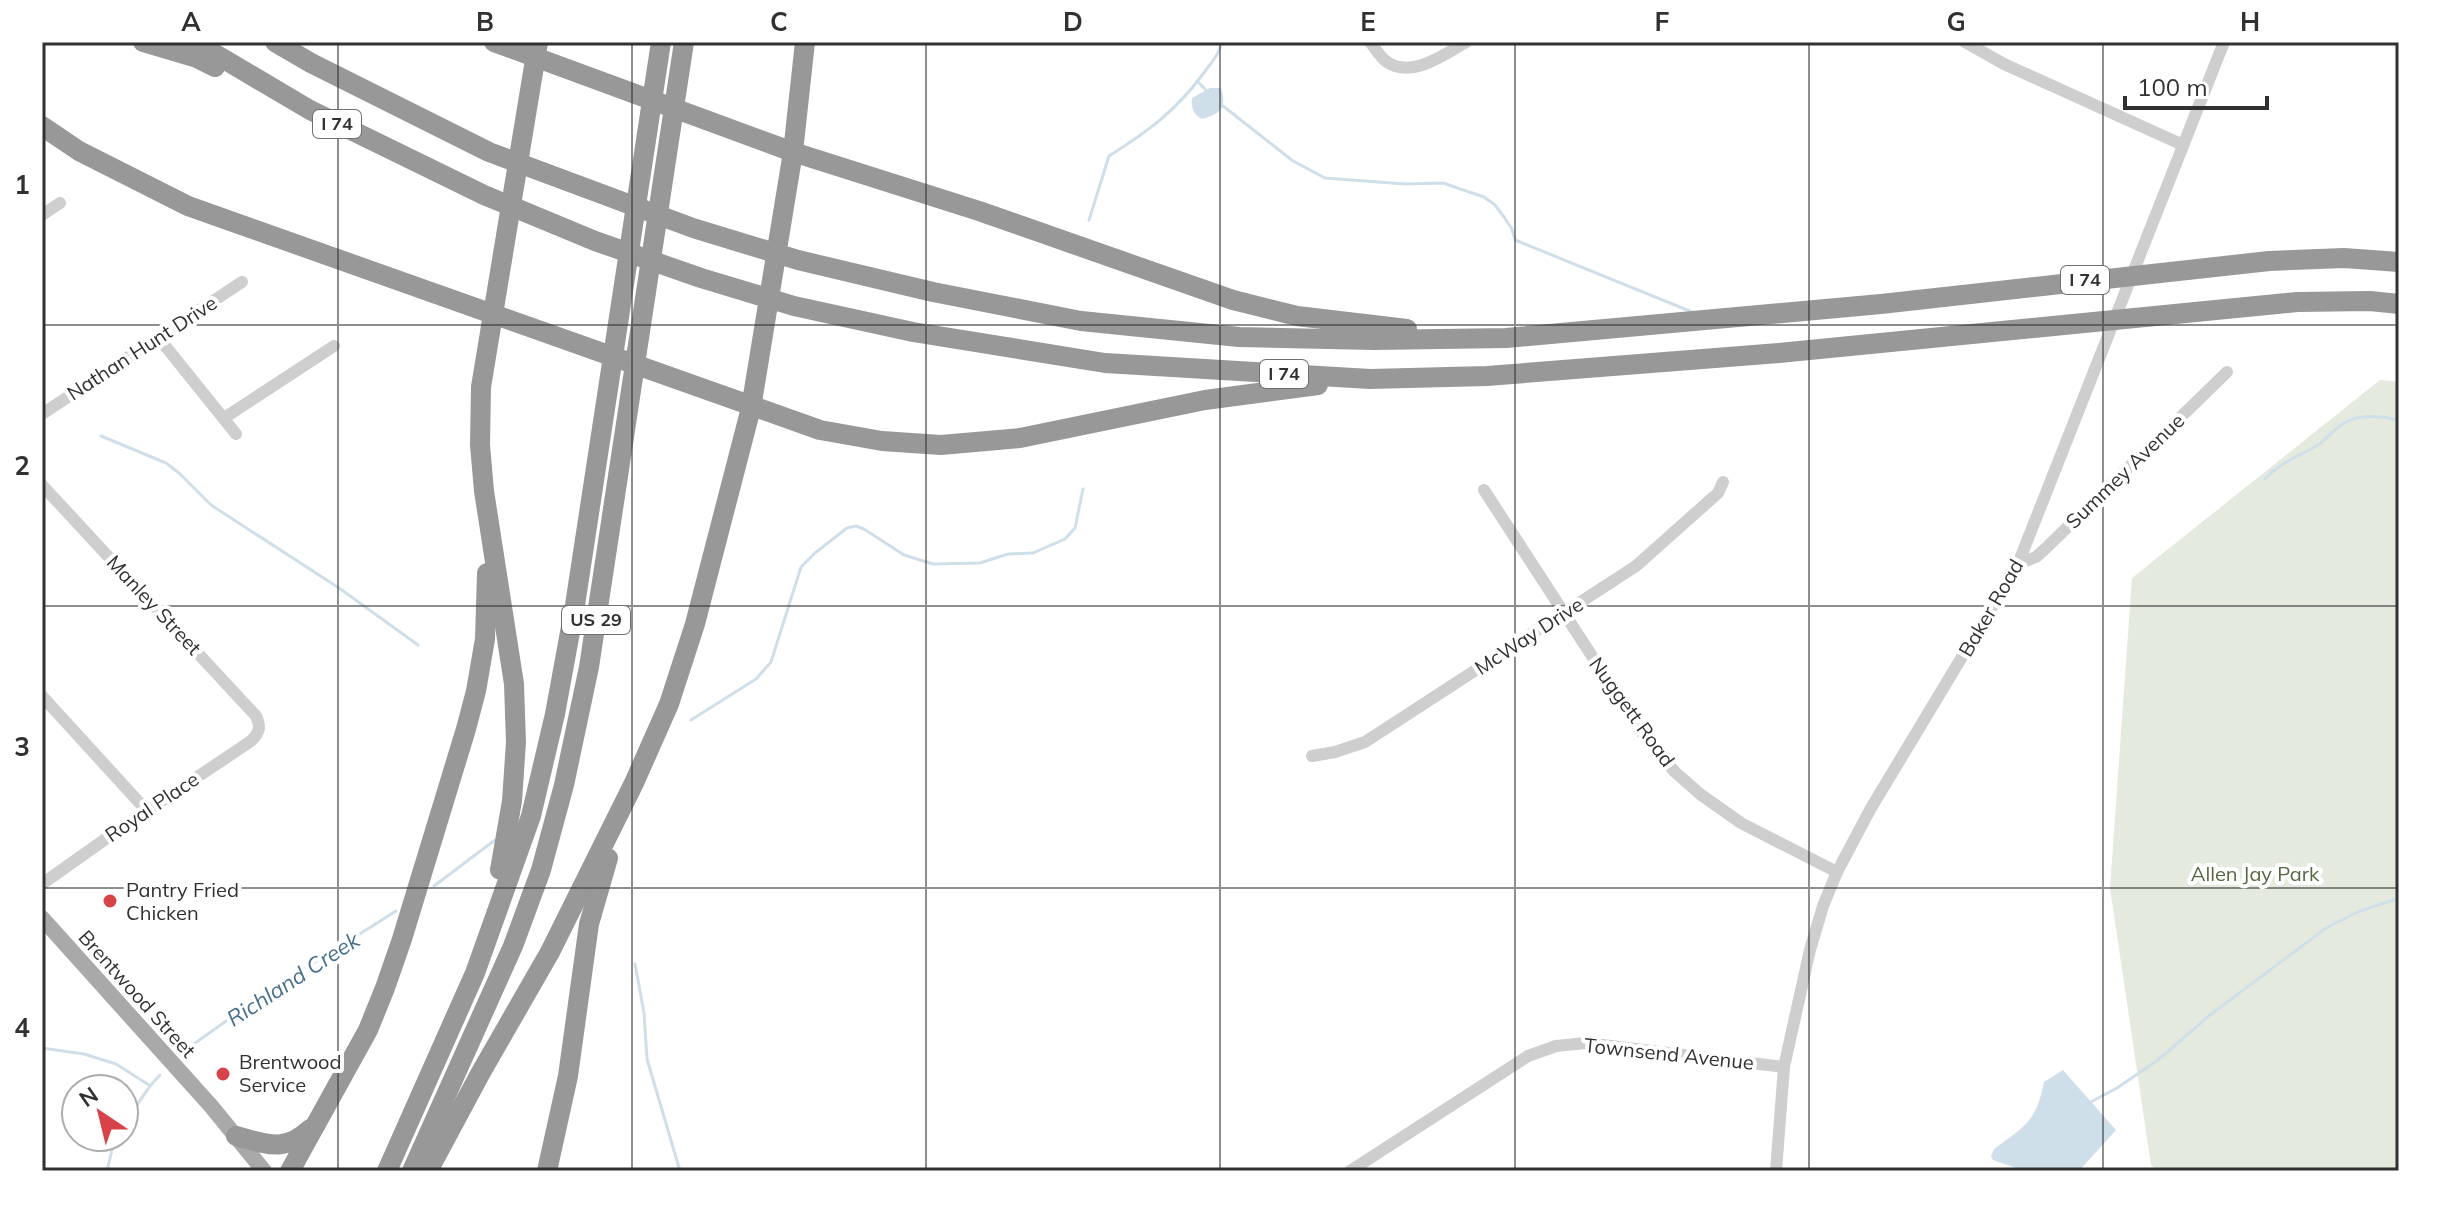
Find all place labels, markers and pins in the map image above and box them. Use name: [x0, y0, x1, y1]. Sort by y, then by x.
place label: Pantry Fried Chicken: [126, 877, 239, 925]
marker: Pantry Fried Chicken: [101, 892, 119, 910]
place label: Brentwood Service: [239, 1049, 342, 1097]
marker: Brentwood Service: [214, 1065, 232, 1083]

